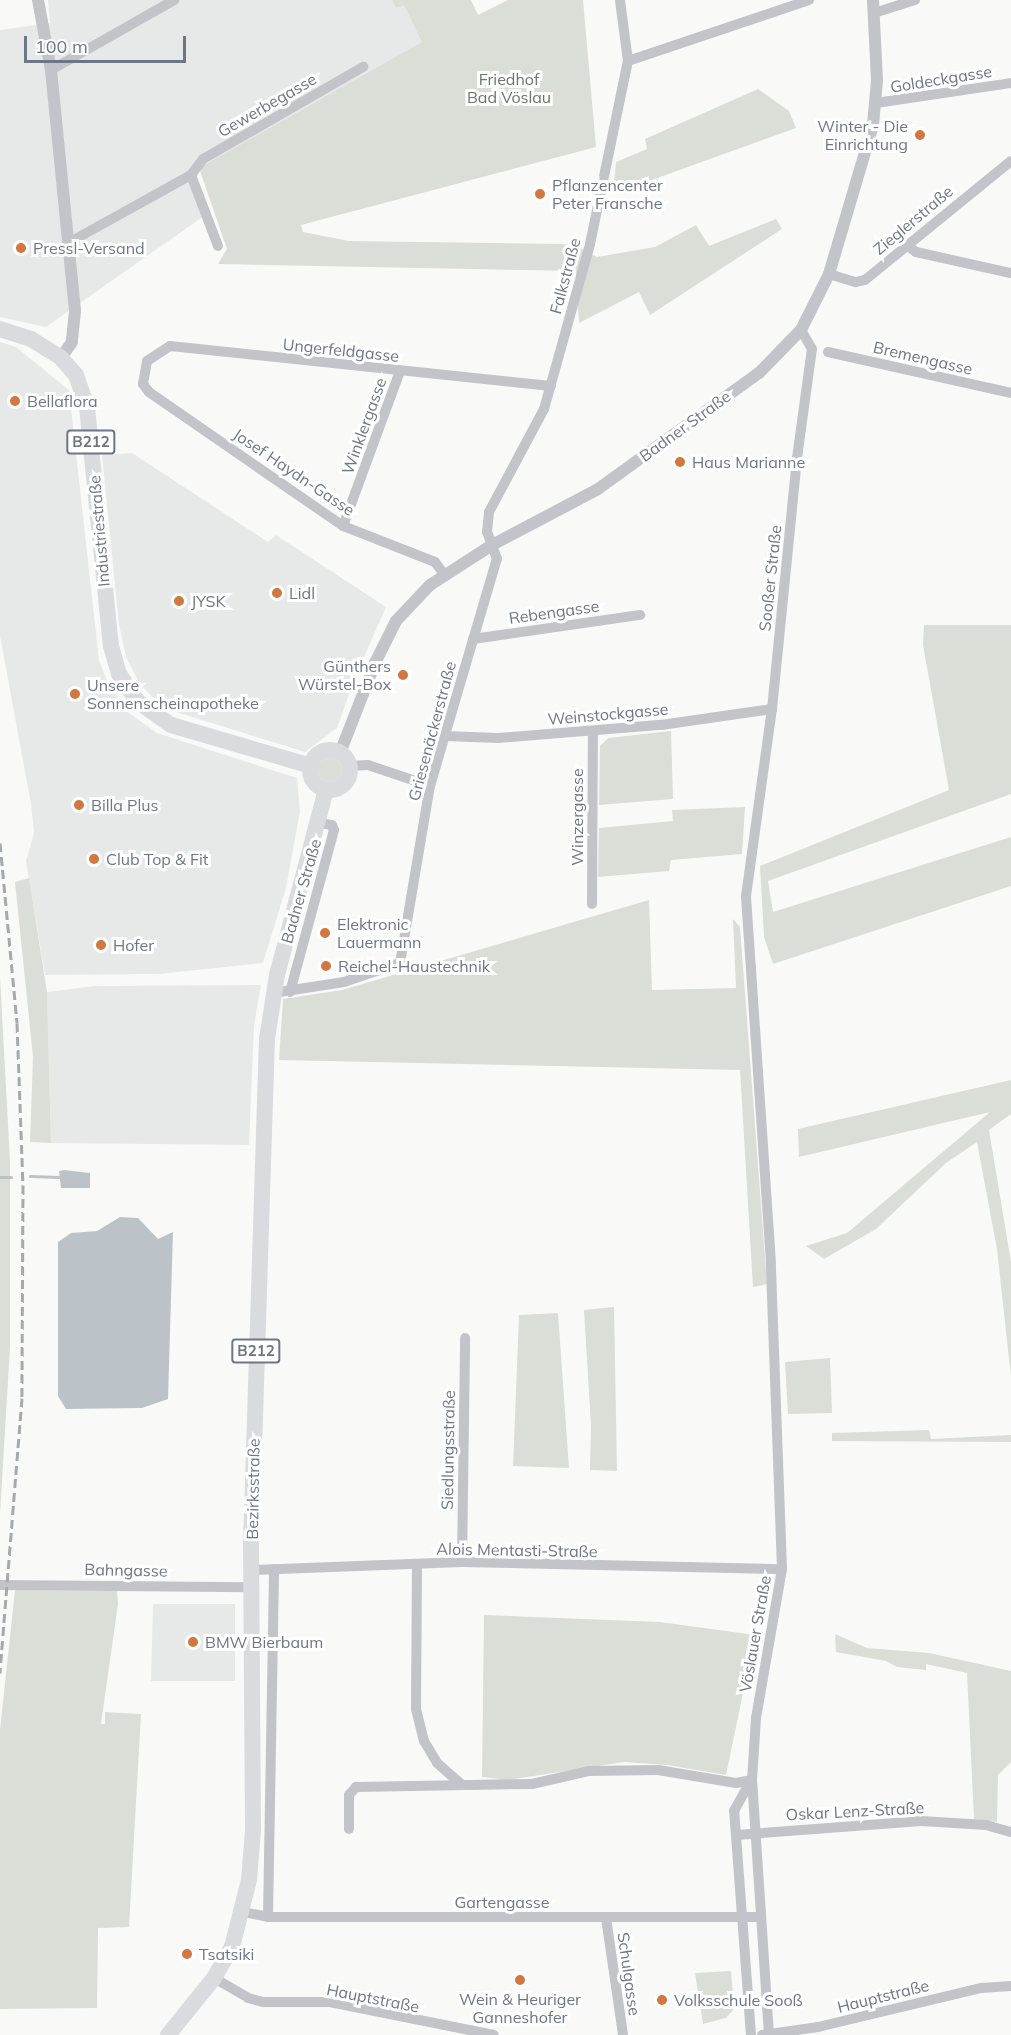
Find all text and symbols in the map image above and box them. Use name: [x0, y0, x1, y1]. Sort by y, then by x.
scale bar: [27, 24, 189, 62]
text: 100 m: [35, 35, 88, 58]
street label: Goldeckgasse: [889, 61, 993, 97]
street label: Gewerbegasse: [214, 69, 320, 141]
park label: Friedhof Bad Vöslau: [467, 69, 551, 107]
place label: Winter - Die Einrichtung: [817, 116, 908, 154]
marker: Winter - Die Einrichtung: [913, 128, 927, 142]
place label: Pflanzencenter Peter Fransche: [552, 175, 663, 213]
street label: Zieglerstraße: [869, 181, 957, 259]
marker: Pflanzencenter Peter Fransche: [533, 187, 547, 201]
street label: Falkstraße: [546, 236, 584, 316]
place label: Pressl-Versand: [33, 238, 145, 258]
marker: Pressl-Versand: [14, 241, 28, 255]
street label: Ungerfeldgasse: [282, 334, 400, 366]
street label: Bremengasse: [872, 337, 974, 379]
street label: Winklergasse: [338, 375, 390, 477]
street label: Badner Straße: [636, 387, 734, 465]
place label: Bellaflora: [27, 391, 97, 411]
marker: Bellaflora: [8, 394, 22, 408]
street label: Josef Haydn-Gasse: [230, 424, 358, 520]
road number: B212: [66, 430, 116, 454]
place label: Haus Marianne: [692, 452, 805, 472]
marker: Haus Marianne: [673, 455, 687, 469]
street label: Industriestraße: [85, 474, 113, 588]
street label: Sooßer Straße: [755, 524, 785, 632]
place label: Lidl: [289, 583, 315, 603]
marker: Lidl: [270, 586, 284, 600]
place label: JYSK: [191, 591, 226, 611]
marker: JYSK: [172, 594, 186, 608]
street label: Rebengasse: [508, 596, 600, 628]
place label: Günthers Würstel-Box: [298, 656, 391, 694]
street label: Griesenäckerstraße: [404, 659, 460, 803]
marker: Günthers Würstel-Box: [396, 668, 410, 682]
place label: Unsere Sonnenscheinapotheke: [87, 675, 259, 713]
marker: Unsere Sonnenscheinapotheke: [68, 687, 82, 701]
street label: Weinstockgasse: [547, 699, 669, 729]
street label: Winzergasse: [567, 768, 587, 866]
place label: Billa Plus: [91, 795, 158, 815]
marker: Billa Plus: [72, 798, 86, 812]
street label: Badner Straße: [277, 837, 325, 945]
place label: Club Top & Fit: [106, 849, 208, 869]
marker: Club Top & Fit: [87, 852, 101, 866]
place label: Elektronic Lauermann: [337, 914, 421, 952]
marker: Elektronic Lauermann: [318, 926, 332, 940]
place label: Hofer: [113, 935, 154, 955]
marker: Hofer: [94, 938, 108, 952]
place label: Reichel-Haustechnik: [338, 956, 490, 976]
marker: Reichel-Haustechnik: [319, 959, 333, 973]
road number: B212: [230, 1339, 282, 1363]
street label: Siedlungsstraße: [437, 1390, 459, 1510]
street label: Bezirksstraße: [243, 1438, 263, 1540]
street label: Alois Mentasti-Straße: [436, 1539, 598, 1561]
street label: Bahngasse: [84, 1560, 168, 1580]
street label: Vöslauer Straße: [735, 1574, 775, 1694]
place label: BMW Bierbaum: [205, 1632, 323, 1652]
marker: BMW Bierbaum: [186, 1635, 200, 1649]
street label: Oskar Lenz-Straße: [785, 1798, 925, 1824]
street label: Gartengasse: [455, 1892, 549, 1912]
street label: Schulgasse: [614, 1931, 644, 2017]
place label: Tsatsiki: [199, 1944, 254, 1964]
marker: Tsatsiki: [180, 1947, 194, 1961]
marker: Wein & Heuriger Ganneshofer: [513, 1973, 527, 1987]
street label: Hauptstraße: [835, 1975, 931, 2017]
street label: Hauptstraße: [325, 1980, 421, 2016]
place label: Wein & Heuriger Ganneshofer: [459, 1989, 581, 2027]
place label: Volksschule Sooß: [674, 1990, 803, 2010]
marker: Volksschule Sooß: [655, 1993, 669, 2007]

